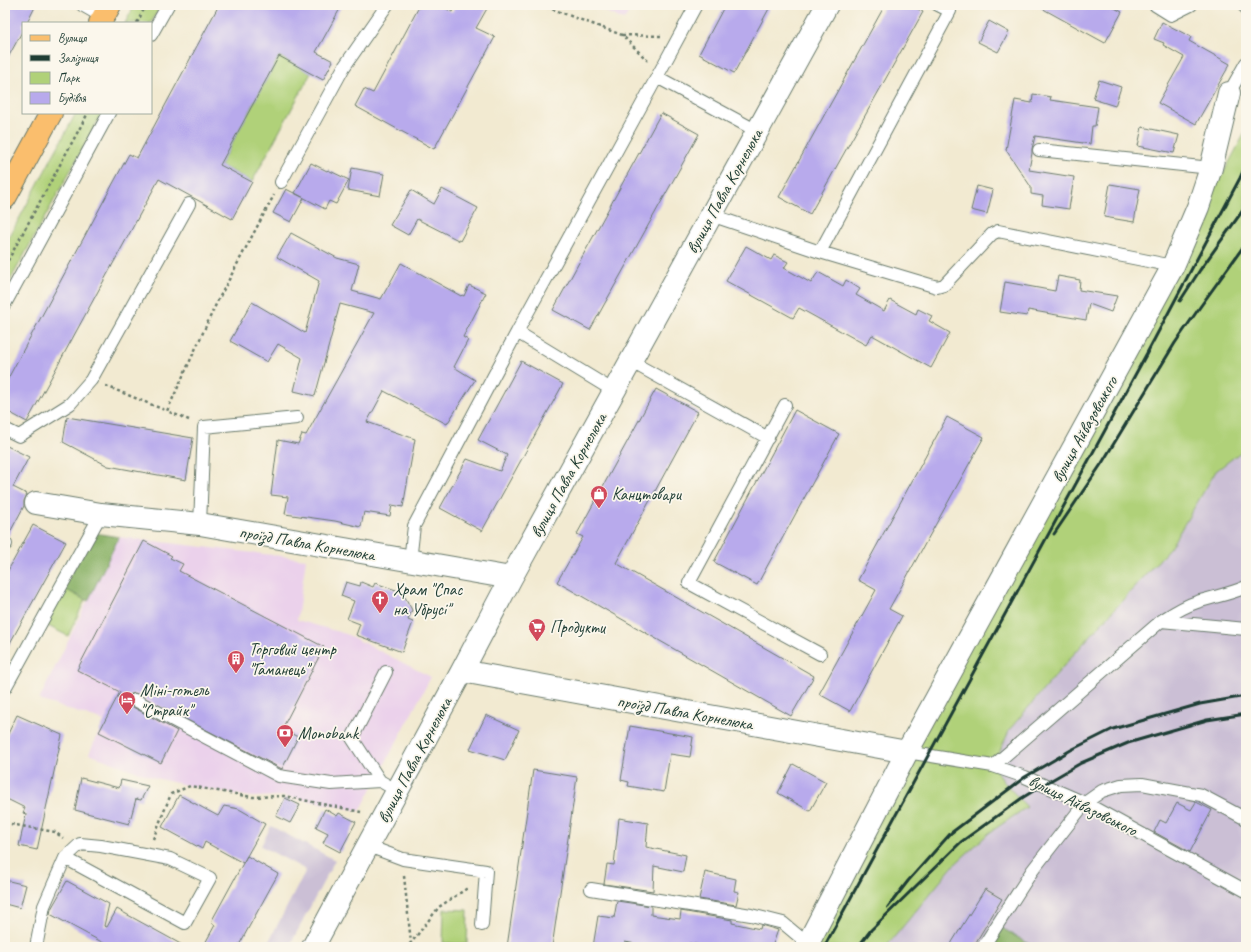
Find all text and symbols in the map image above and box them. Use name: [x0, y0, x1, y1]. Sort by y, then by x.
legend: [22, 22, 152, 114]
text: Вулиця: [58, 30, 87, 46]
text: Залізниця: [58, 50, 99, 66]
text: Парк: [58, 70, 81, 86]
text: Будівля: [58, 90, 87, 106]
street label: вулиця Павла Корнелюка: [682, 124, 768, 257]
street label: вулиця Айвазовського: [1047, 372, 1124, 486]
street label: вулиця Павла Корнелюка: [526, 408, 612, 541]
shop icon: Канцтовари: [589, 484, 609, 509]
place label: Канцтовари: [612, 484, 683, 505]
street label: проїзд Павла Корнелюка: [237, 521, 378, 567]
place label: Храм "Спас на Убрусі": [393, 579, 463, 620]
church icon: Храм "Спас на Убрусі": [370, 589, 390, 614]
supermarket icon: Продукти: [527, 617, 547, 642]
place label: Продукти: [550, 617, 607, 638]
place label: Торговий центр "Гаманець": [249, 639, 337, 680]
building icon: Торговий центр "Гаманець": [226, 649, 246, 674]
place label: Міні-готель "Страйк": [140, 680, 210, 721]
hotel icon: Міні-готель "Страйк": [117, 690, 137, 715]
street label: проїзд Павла Корнелюка: [615, 690, 756, 736]
street label: вулиця Павла Корнелюка: [373, 692, 457, 827]
bank icon: Monobank: [275, 723, 295, 748]
place label: Monobank: [298, 723, 360, 744]
street label: вулиця Айвазовського: [1025, 770, 1141, 842]

